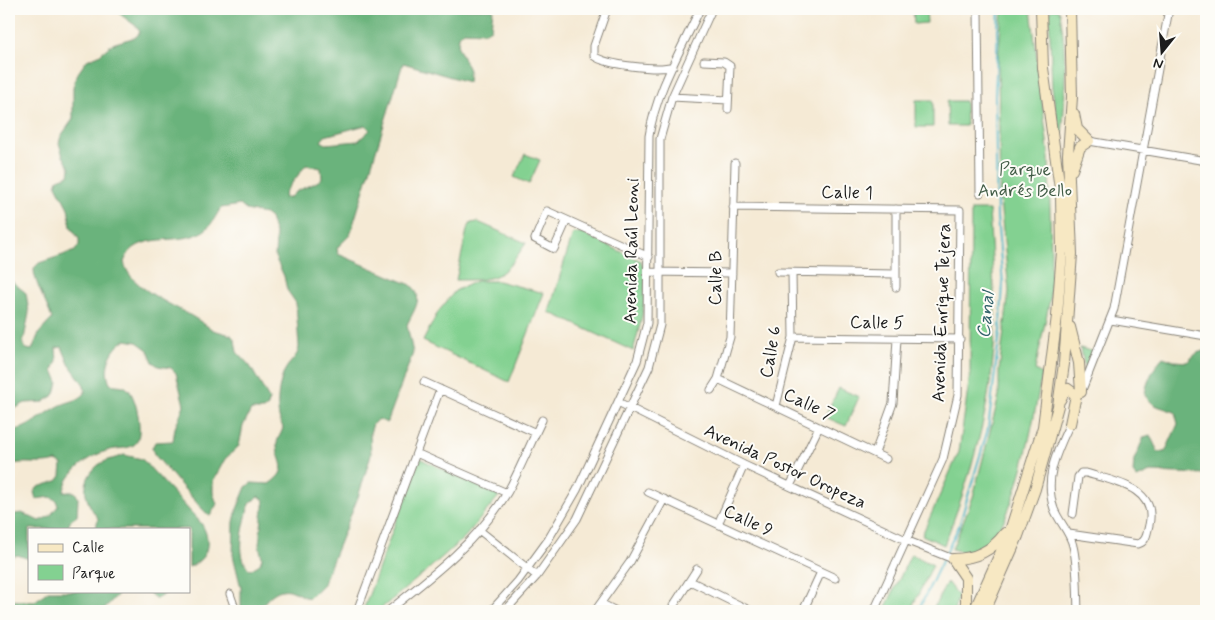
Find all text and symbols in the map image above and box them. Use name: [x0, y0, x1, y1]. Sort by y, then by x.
north arrow: [1138, 28, 1188, 78]
text: N: [1151, 54, 1166, 73]
park label: Parque Andrés Bello: [978, 158, 1072, 203]
street label: Avenida Raúl Leoni: [619, 178, 645, 324]
street label: Calle 1: [821, 181, 873, 205]
street label: Avenida Enrique Tejera: [927, 223, 957, 403]
street label: Calle B: [704, 250, 728, 306]
water label: Canal: [971, 287, 1001, 339]
street label: Calle 5: [850, 311, 905, 335]
street label: Calle 6: [755, 324, 787, 380]
street label: Calle 7: [779, 383, 839, 427]
street label: Avenida Postor Oropeza: [700, 419, 870, 515]
street label: Calle 9: [719, 499, 777, 543]
legend: [28, 528, 190, 592]
text: Calle: [72, 538, 104, 558]
text: Parque: [72, 564, 115, 584]

